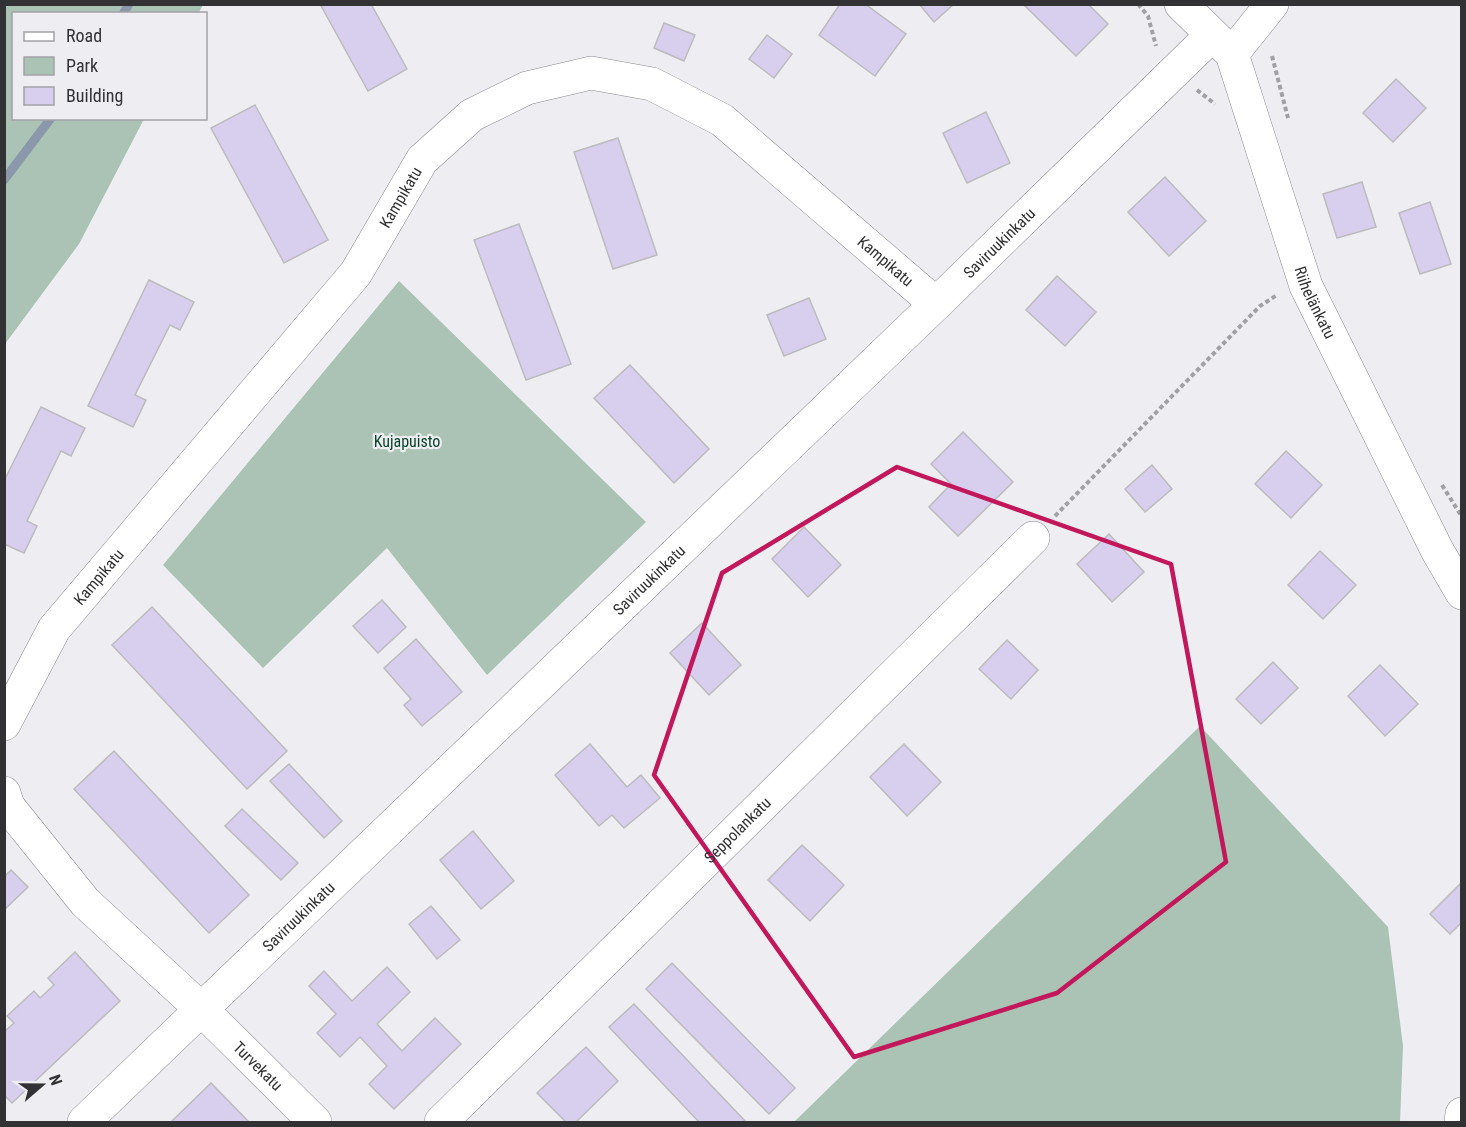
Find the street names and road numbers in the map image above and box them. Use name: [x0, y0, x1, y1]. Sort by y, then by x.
street label: Kampikatu: [376, 164, 426, 231]
street label: Saviruukinkatu: [959, 204, 1039, 282]
street label: Kampikatu: [854, 232, 917, 290]
street label: Riihelänkatu: [1290, 264, 1340, 342]
street label: Saviruukinkatu: [609, 541, 689, 619]
street label: Kampikatu: [70, 545, 128, 609]
street label: Seppolankatu: [700, 793, 775, 867]
street label: Saviruukinkatu: [259, 878, 339, 956]
street label: Turvekatu: [229, 1037, 287, 1095]

